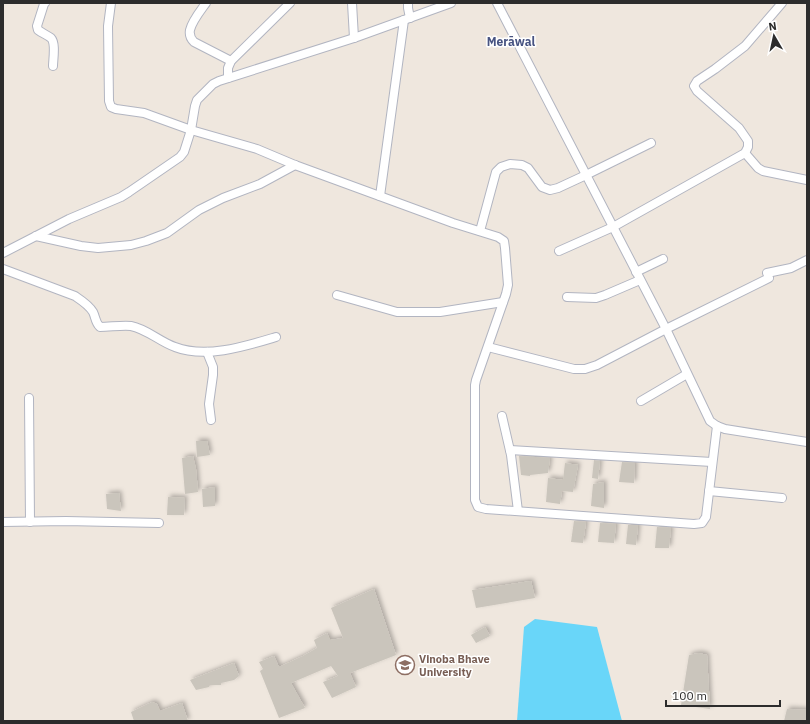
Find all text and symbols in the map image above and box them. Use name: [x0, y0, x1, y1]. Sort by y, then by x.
north arrow: [754, 16, 794, 56]
text: N: [767, 19, 777, 34]
district label: Merāwal: [487, 34, 536, 49]
place label: Vinoba Bhave University: [419, 652, 490, 679]
school or university icon: Vinoba Bhave University: [394, 654, 416, 676]
scale bar: [666, 682, 780, 708]
text: 100 m: [672, 688, 707, 703]

